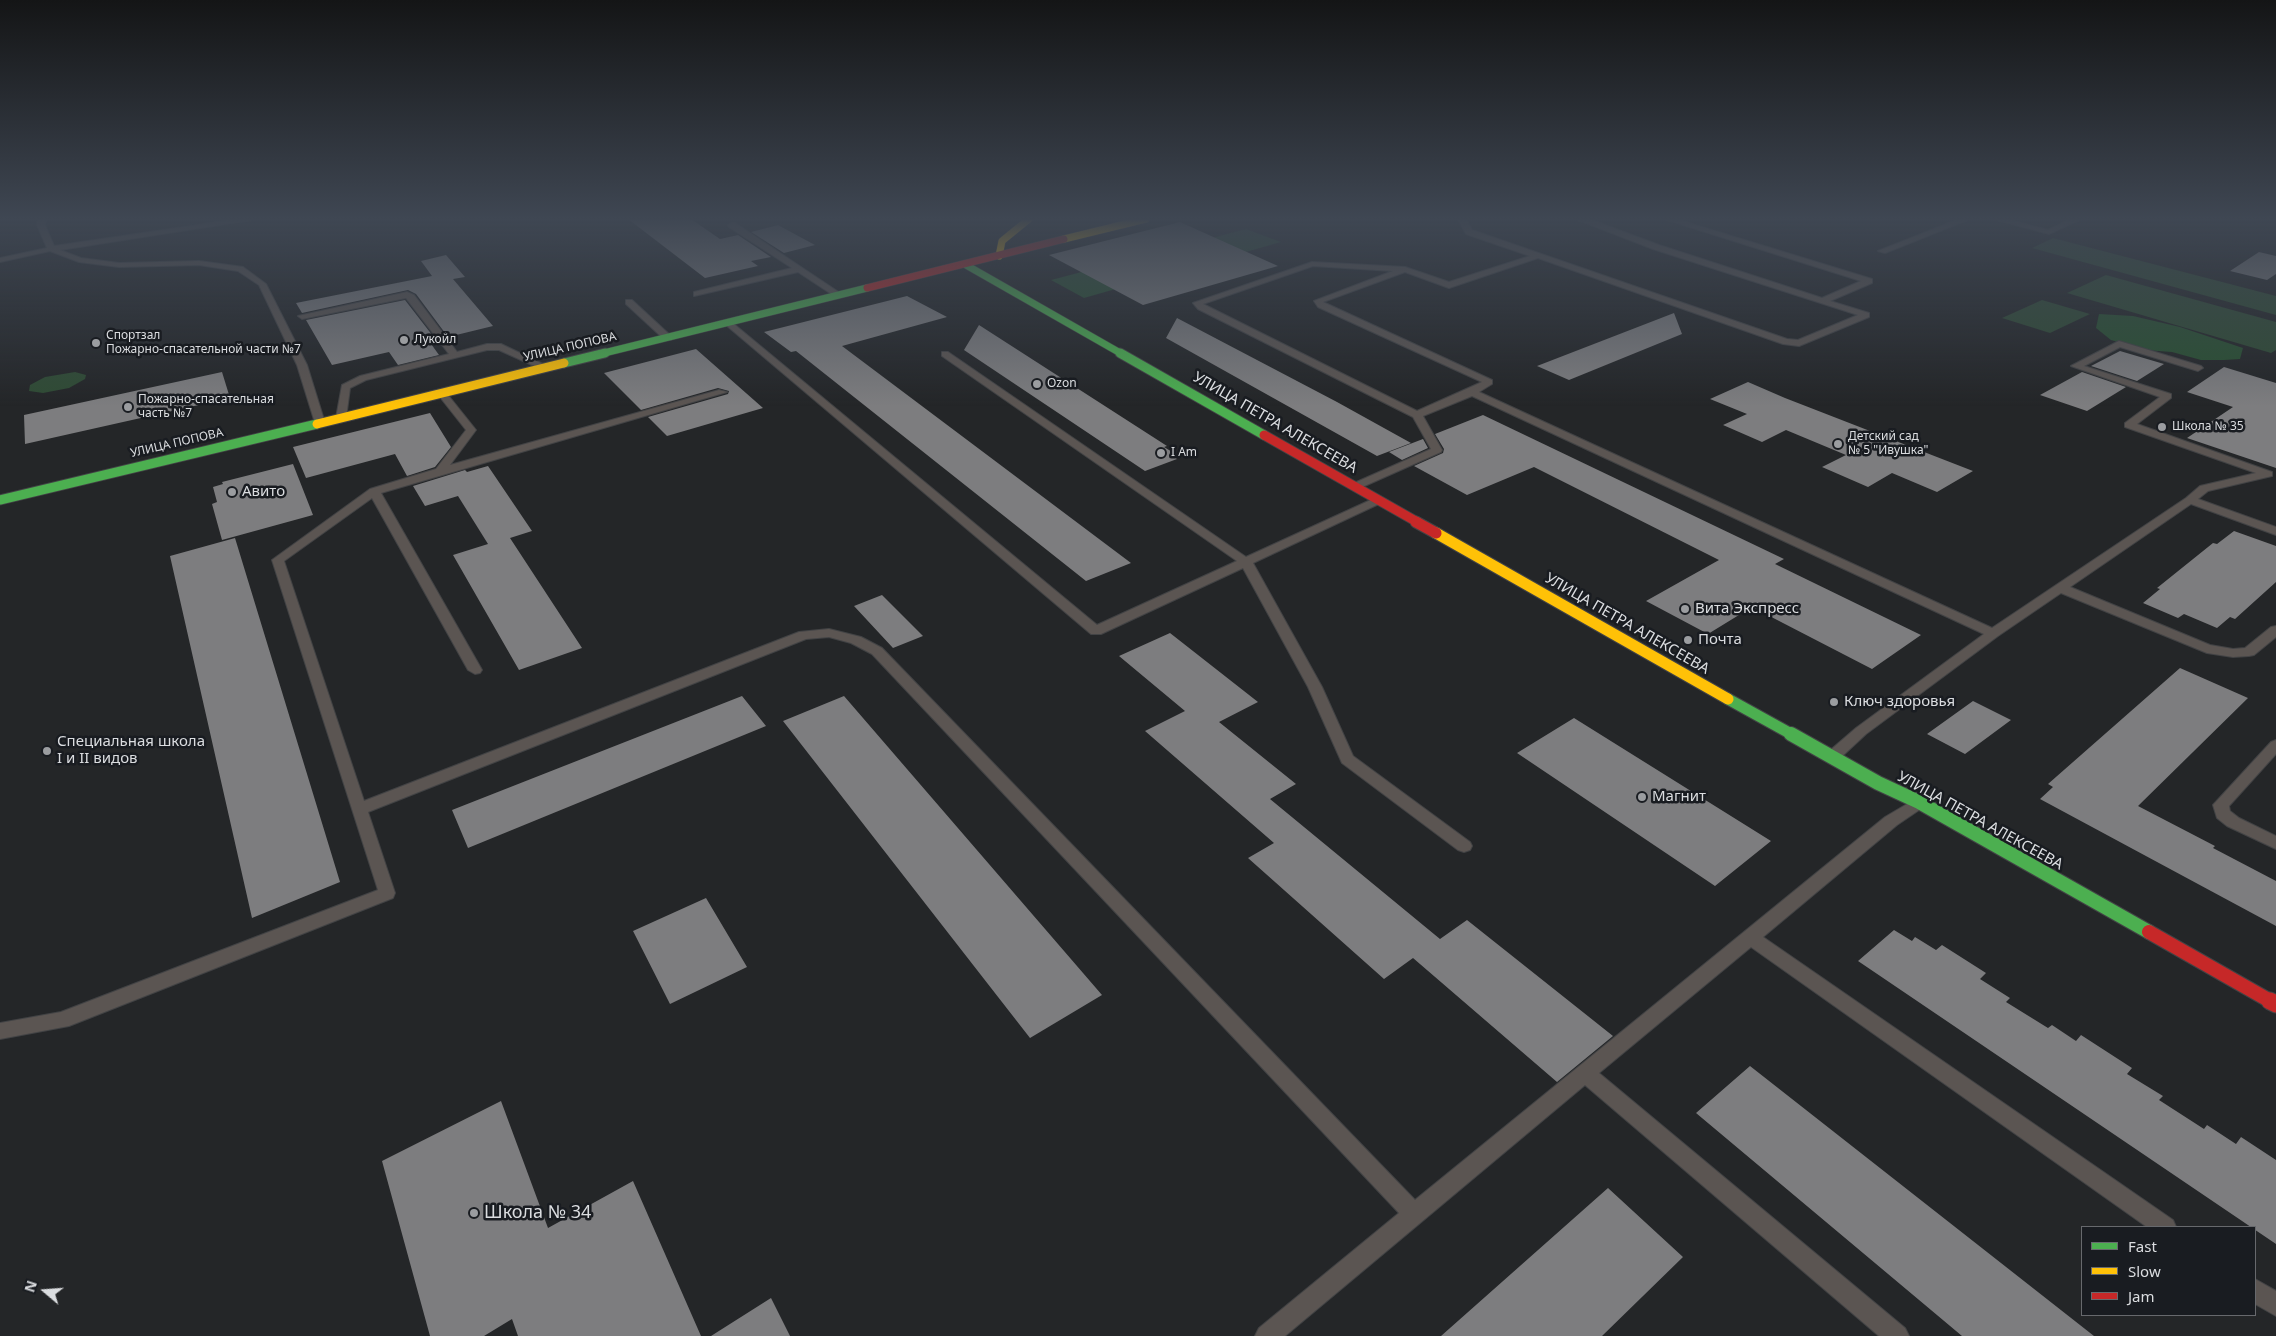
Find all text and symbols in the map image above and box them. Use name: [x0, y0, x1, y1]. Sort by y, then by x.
place label: Спортзал Пожарно-спасательной части №7: [106, 329, 301, 357]
street label: УЛИЦА ПОПОВА: [522, 329, 618, 365]
place label: Лукойл: [414, 333, 456, 347]
marker: Лукойл: [398, 334, 410, 346]
marker: Спортзал Пожарно-спасательной части №7: [90, 337, 102, 349]
street label: УЛИЦА ПЕТРА АЛЕКСЕЕВА: [1190, 369, 1360, 477]
place label: Ozon: [1047, 377, 1077, 391]
marker: Ozon: [1031, 378, 1043, 390]
place label: Пожарно-спасательная часть №7: [138, 393, 274, 421]
marker: Пожарно-спасательная часть №7: [122, 401, 134, 413]
place label: Школа № 35: [2172, 420, 2244, 434]
marker: Школа № 35: [2156, 421, 2168, 433]
street label: УЛИЦА ПОПОВА: [129, 425, 225, 461]
place label: Детский сад № 5 "Ивушка": [1848, 430, 1928, 458]
marker: Детский сад № 5 "Ивушка": [1832, 438, 1844, 450]
place label: I Am: [1171, 446, 1197, 460]
marker: I Am: [1155, 447, 1167, 459]
place label: Авито: [242, 483, 285, 501]
marker: Авито: [226, 486, 238, 498]
street label: УЛИЦА ПЕТРА АЛЕКСЕЕВА: [1542, 570, 1712, 678]
place label: Вита Экспресс: [1695, 600, 1799, 618]
marker: Вита Экспресс: [1679, 603, 1691, 615]
place label: Почта: [1698, 631, 1742, 649]
marker: Почта: [1682, 634, 1694, 646]
place label: Ключ здоровья: [1844, 693, 1955, 711]
marker: Ключ здоровья: [1828, 696, 1840, 708]
place label: Специальная школа I и II видов: [57, 733, 205, 768]
marker: Специальная школа I и II видов: [41, 745, 53, 757]
street label: УЛИЦА ПЕТРА АЛЕКСЕЕВА: [1894, 768, 2066, 874]
place label: Магнит: [1652, 788, 1706, 806]
marker: Магнит: [1636, 791, 1648, 803]
place label: Школа № 34: [484, 1202, 591, 1224]
marker: Школа № 34: [468, 1207, 480, 1219]
legend: [2081, 1226, 2256, 1316]
text: Fast: [2128, 1236, 2157, 1256]
text: Slow: [2128, 1261, 2161, 1281]
north arrow: [20, 1266, 70, 1316]
text: N: [19, 1278, 41, 1295]
text: Jam: [2128, 1286, 2155, 1306]

